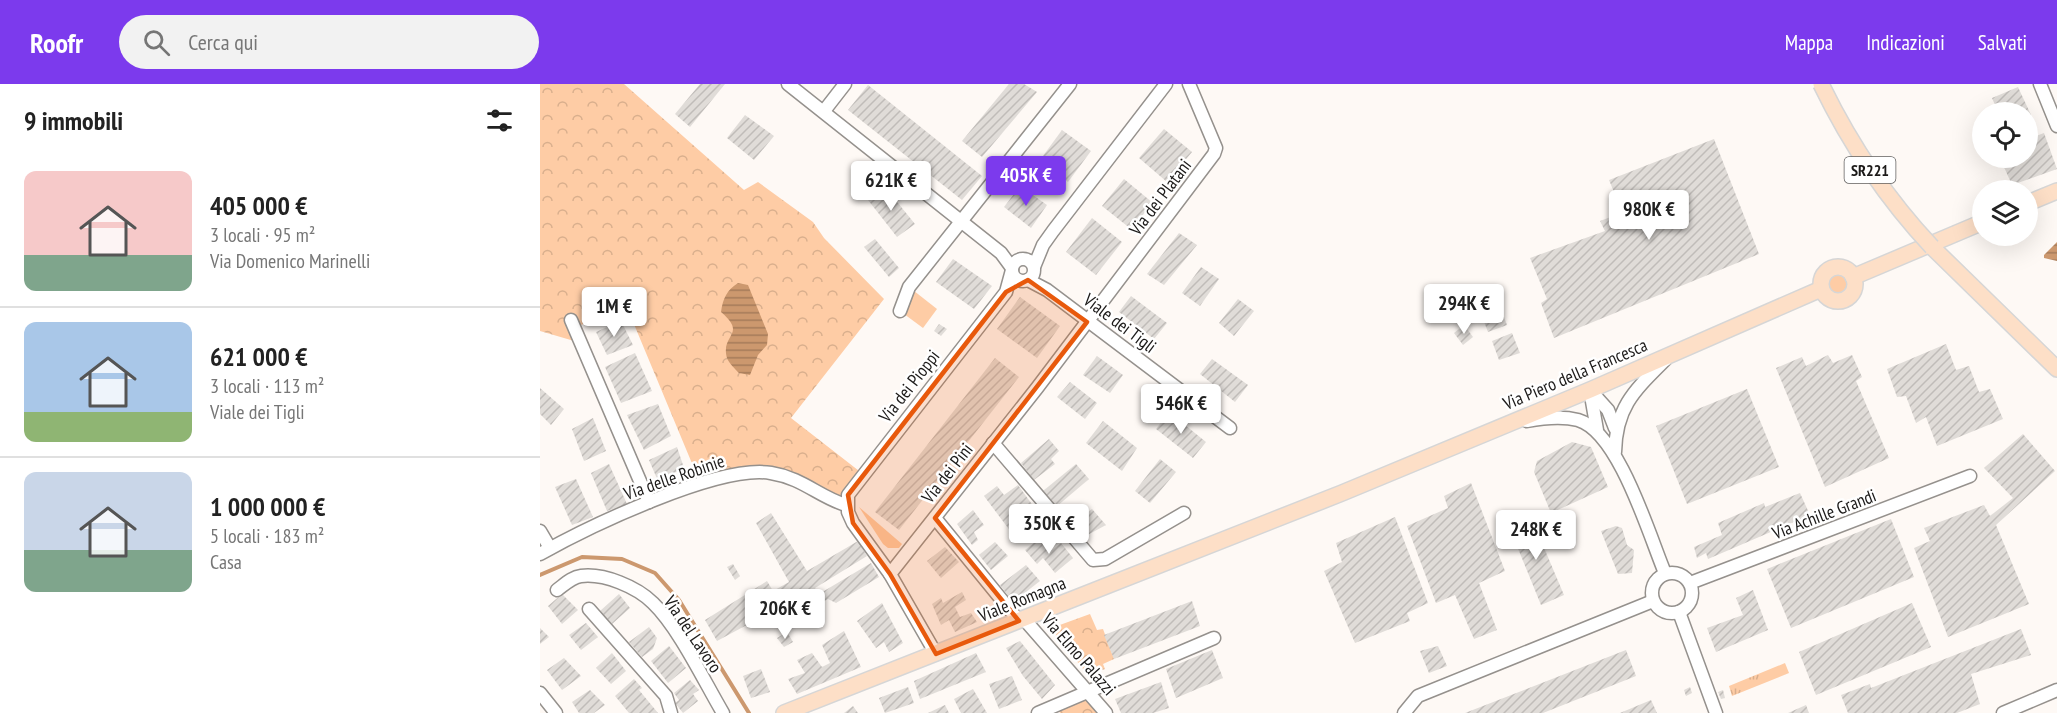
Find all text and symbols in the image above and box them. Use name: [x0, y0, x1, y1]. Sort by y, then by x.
search box: [119, 15, 539, 69]
text: Roofr: [30, 24, 83, 61]
icon: search: [140, 26, 173, 59]
text: Cerca qui: [188, 28, 258, 56]
text: Mappa: [1785, 29, 1833, 56]
text: Indicazioni: [1866, 29, 1945, 56]
text: Salvati: [1978, 29, 2027, 56]
map controls: [1972, 102, 2038, 246]
button: locate: [1972, 102, 2038, 168]
text: 9 immobili: [24, 104, 123, 137]
icon: filters: [483, 104, 516, 137]
street label: Via dei Platani: [1123, 154, 1196, 241]
pin: 405K €: [977, 156, 1075, 207]
road number: SR221: [1844, 157, 1896, 183]
pin: 621K €: [842, 161, 940, 212]
text: 405K €: [1000, 162, 1052, 188]
text: 621K €: [865, 167, 917, 193]
button: layers: [1972, 180, 2038, 246]
text: 405 000 €: [210, 189, 308, 222]
pin: 980K €: [1600, 190, 1698, 241]
icon: home: [72, 195, 144, 267]
text: 980K €: [1623, 196, 1675, 222]
text: 3 locali · 95 m²: [210, 222, 315, 248]
text: Via Domenico Marinelli: [210, 248, 370, 274]
pin: 294K €: [1415, 284, 1513, 335]
pin: 1M €: [578, 287, 650, 338]
street label: Viale dei Tigli: [1078, 288, 1161, 358]
text: 294K €: [1438, 290, 1490, 316]
text: 1M €: [596, 293, 632, 319]
street label: Via Piero della Francesca: [1498, 333, 1651, 415]
text: 621 000 €: [210, 340, 308, 373]
street label: Via dei Pioppi: [873, 345, 944, 428]
icon: home: [72, 346, 144, 418]
text: 3 locali · 113 m²: [210, 373, 324, 399]
pin: 546K €: [1132, 384, 1230, 435]
text: 546K €: [1155, 390, 1207, 416]
text: Viale dei Tigli: [210, 399, 305, 425]
street label: Via dei Pini: [916, 438, 978, 508]
street label: Via delle Robinie: [620, 449, 727, 505]
street label: Via Achille Grandi: [1768, 484, 1879, 545]
text: 1 000 000 €: [210, 490, 325, 523]
icon: home: [72, 496, 144, 568]
pin: 350K €: [1000, 504, 1098, 555]
text: 350K €: [1023, 510, 1075, 536]
pin: 248K €: [1487, 510, 1585, 561]
text: 248K €: [1510, 516, 1562, 542]
text: 5 locali · 183 m²: [210, 523, 324, 549]
text: Casa: [210, 549, 242, 575]
street label: Viale Romagna: [974, 571, 1069, 627]
pin: 206K €: [736, 589, 834, 640]
street label: Via del Lavoro: [658, 590, 727, 677]
text: 206K €: [759, 595, 811, 621]
street label: Via Elmo Palazzi: [1036, 607, 1121, 700]

